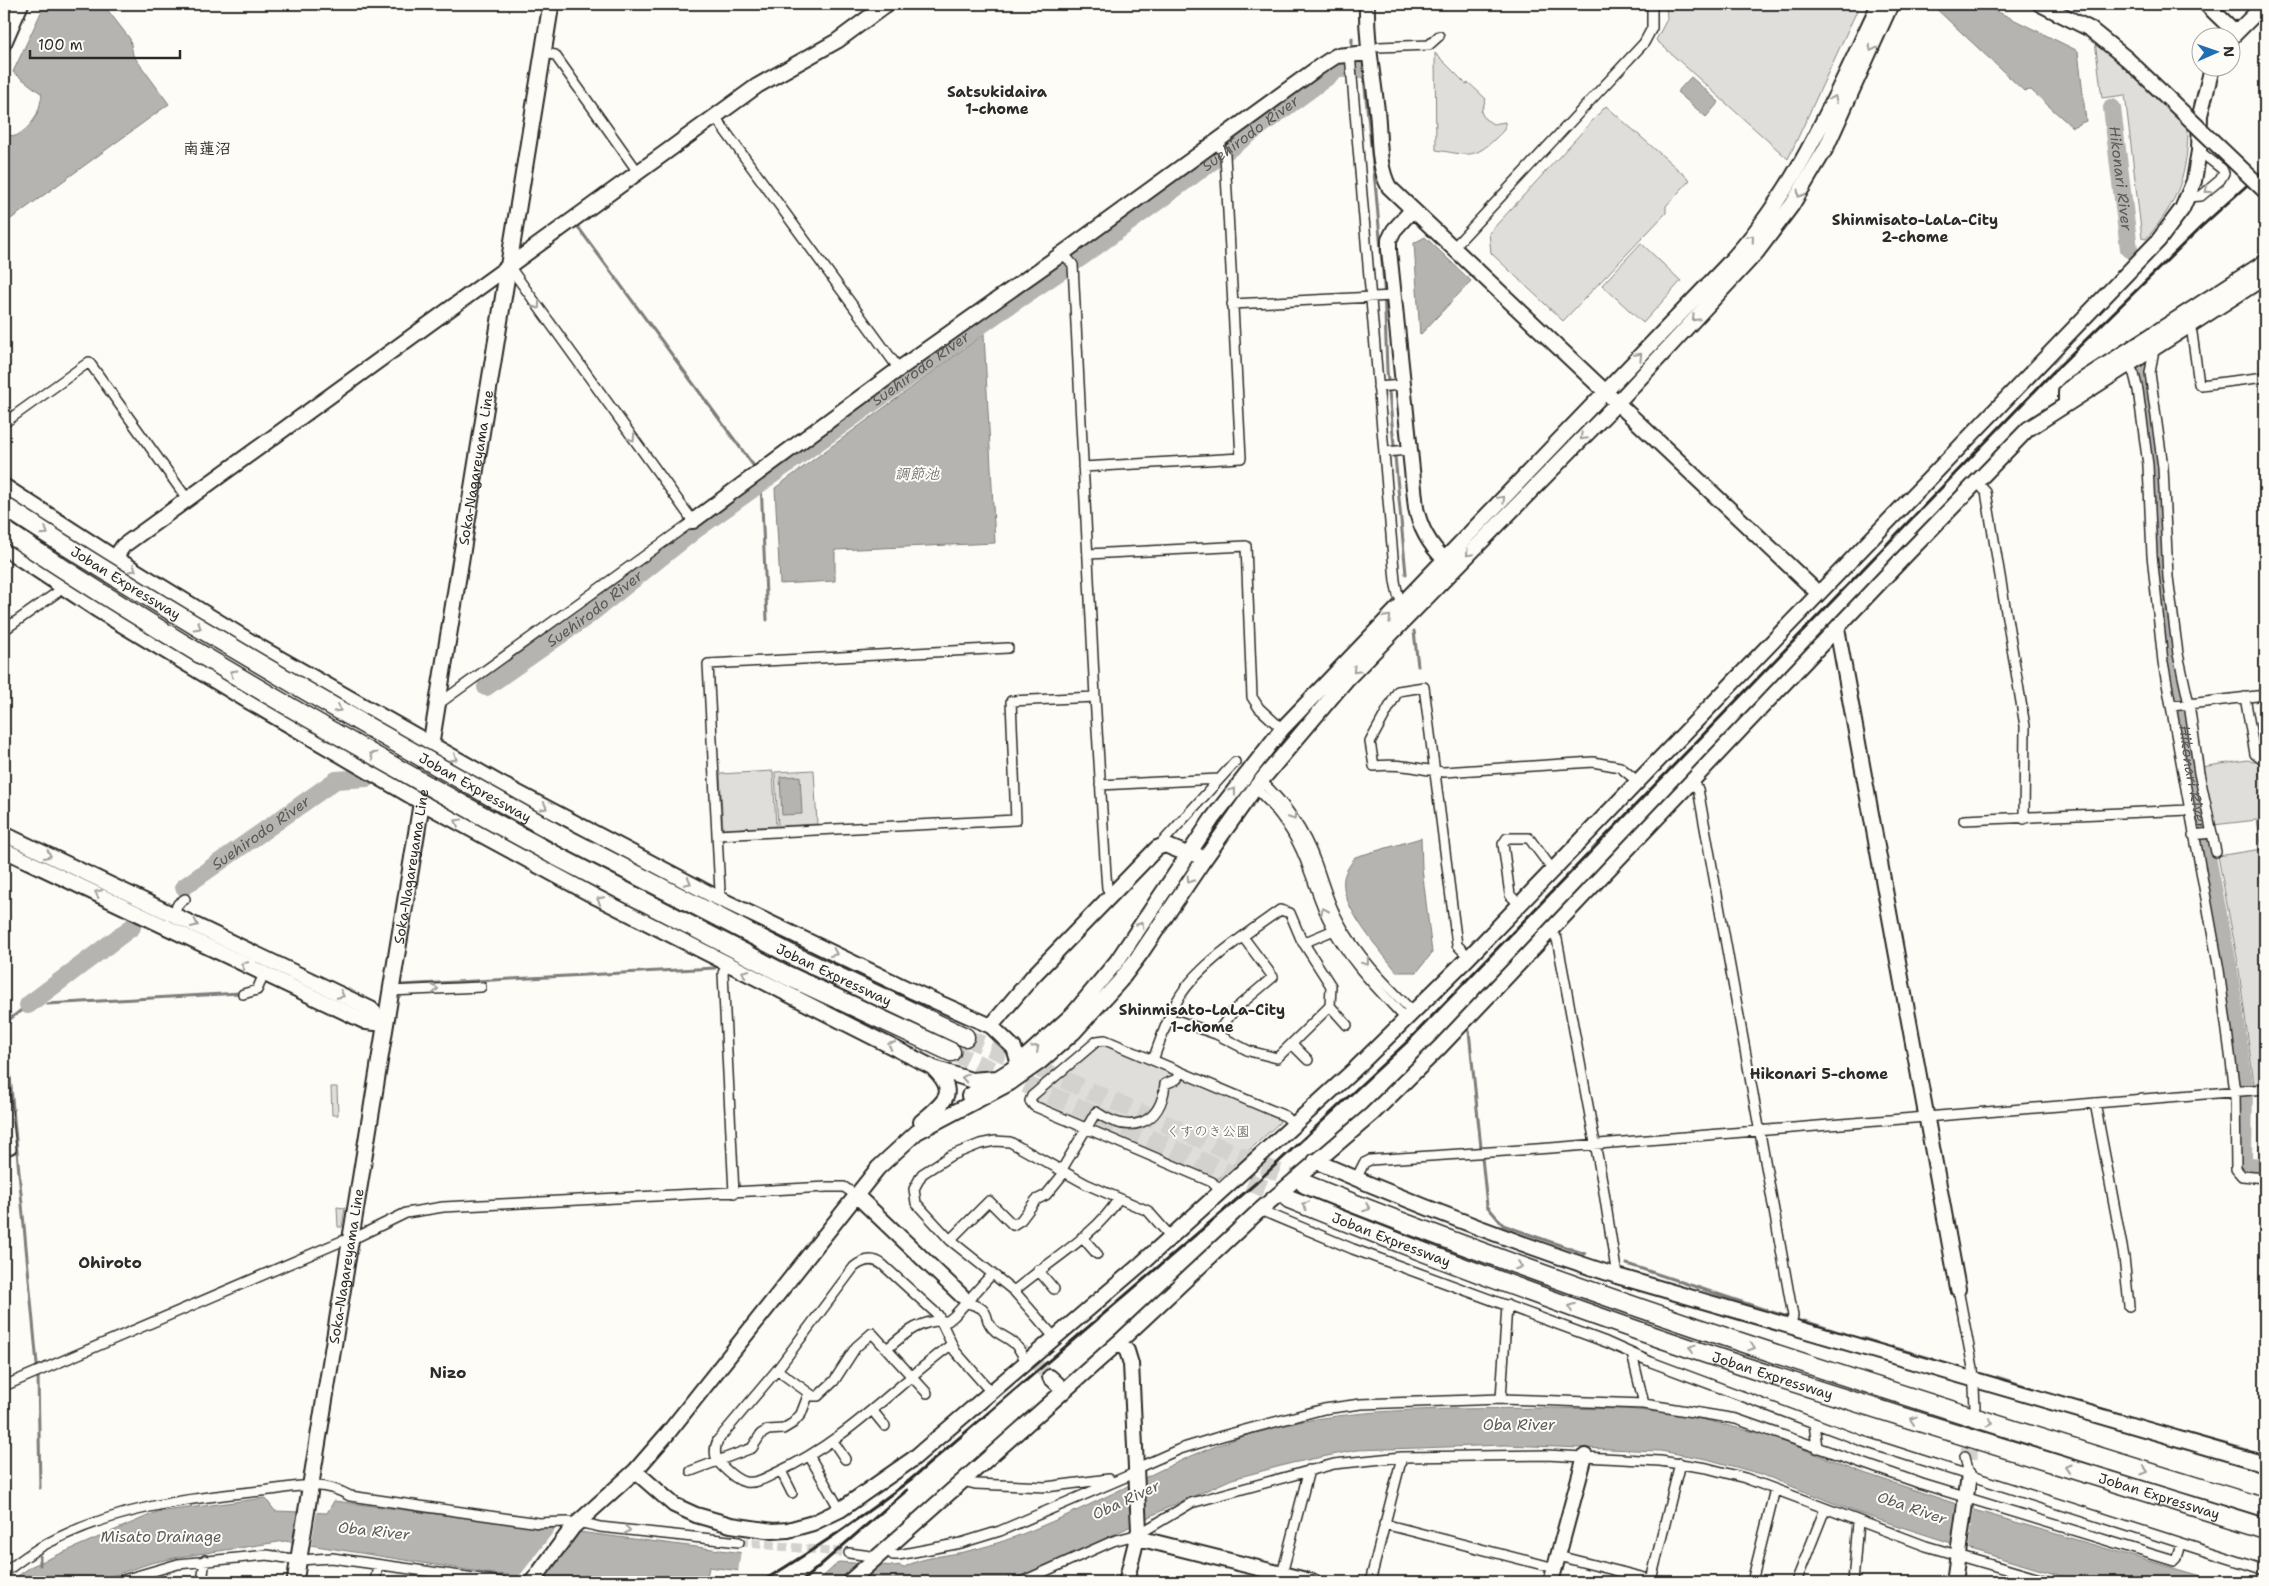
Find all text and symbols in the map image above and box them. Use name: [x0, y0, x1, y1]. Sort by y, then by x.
scale bar: [30, 28, 180, 60]
north arrow: [2192, 28, 2242, 78]
text: 100 m: [38, 35, 83, 55]
one-way arrow: [1867, 43, 1878, 52]
text: N: [2220, 46, 2238, 57]
district label: Satsukidaira 1-chome: [947, 82, 1048, 119]
water label: Suehirodo River: [1198, 90, 1304, 176]
one-way arrow: [1828, 95, 1838, 104]
water label: Hikonari River: [2104, 125, 2137, 233]
district label: 南蓮沼: [183, 138, 231, 159]
one-way arrow: [2205, 185, 2214, 193]
one-way arrow: [1796, 189, 1806, 198]
district label: Shinmisato-LaLa-City 2-chome: [1832, 210, 1998, 247]
one-way arrow: [1746, 235, 1755, 244]
one-way arrow: [532, 300, 540, 309]
one-way arrow: [1692, 312, 1701, 321]
water label: Suehirodo River: [868, 326, 974, 410]
one-way arrow: [1633, 353, 1642, 362]
street label: Soka-Nagareyama Line: [454, 389, 497, 547]
one-way arrow: [627, 432, 635, 441]
one-way arrow: [1580, 432, 1589, 441]
water label: 調節池: [894, 464, 940, 484]
one-way arrow: [1496, 495, 1505, 504]
one-way arrow: [39, 526, 48, 536]
street label: Joban Expressway: [67, 542, 184, 624]
one-way arrow: [1465, 547, 1474, 556]
one-way arrow: [128, 563, 137, 572]
water label: Suehirodo River: [543, 565, 648, 652]
one-way arrow: [1382, 615, 1391, 624]
one-way arrow: [192, 620, 201, 630]
one-way arrow: [1353, 664, 1362, 673]
one-way arrow: [230, 670, 239, 680]
one-way arrow: [332, 703, 341, 713]
water label: Hikonari River: [2174, 724, 2212, 832]
street label: Joban Expressway: [416, 749, 535, 826]
one-way arrow: [370, 752, 379, 762]
one-way arrow: [449, 752, 458, 762]
street label: Soka-Nagareyama Line: [390, 787, 433, 945]
one-way arrow: [1227, 788, 1235, 797]
water label: Suehirodo River: [208, 791, 315, 874]
one-way arrow: [539, 801, 548, 811]
one-way arrow: [1287, 812, 1297, 821]
one-way arrow: [454, 818, 463, 828]
one-way arrow: [43, 848, 52, 859]
one-way arrow: [1187, 874, 1197, 883]
one-way arrow: [683, 876, 692, 886]
one-way arrow: [94, 889, 103, 900]
one-way arrow: [597, 896, 606, 906]
one-way arrow: [1320, 907, 1331, 916]
one-way arrow: [190, 918, 199, 928]
one-way arrow: [1134, 921, 1144, 930]
street label: Joban Expressway: [773, 939, 895, 1010]
one-way arrow: [829, 947, 838, 957]
one-way arrow: [1360, 956, 1369, 965]
one-way arrow: [240, 960, 249, 971]
one-way arrow: [741, 969, 750, 979]
one-way arrow: [432, 984, 440, 995]
one-way arrow: [336, 988, 345, 999]
district label: Shinmisato-LaLa-City 1-chome: [1119, 1000, 1285, 1037]
one-way arrow: [887, 1041, 896, 1051]
one-way arrow: [1030, 1045, 1039, 1054]
district label: Hikonari 5-chome: [1750, 1064, 1888, 1084]
one-way arrow: [961, 1074, 969, 1084]
park label: くすのき公園: [1166, 1122, 1250, 1140]
street label: Soka-Nagareyama Line: [325, 1187, 368, 1345]
one-way arrow: [1301, 1201, 1310, 1211]
one-way arrow: [1362, 1203, 1370, 1213]
street label: Joban Expressway: [1329, 1208, 1453, 1271]
district label: Ohiroto: [78, 1252, 142, 1273]
one-way arrow: [1514, 1260, 1522, 1270]
one-way arrow: [1567, 1303, 1576, 1313]
one-way arrow: [1747, 1342, 1755, 1352]
one-way arrow: [1688, 1344, 1696, 1354]
street label: Joban Expressway: [1710, 1348, 1835, 1403]
district label: Nizo: [429, 1362, 467, 1383]
water label: Oba River: [1483, 1415, 1556, 1435]
one-way arrow: [1909, 1416, 1917, 1426]
one-way arrow: [1985, 1417, 1994, 1427]
one-way arrow: [2064, 1464, 2073, 1474]
one-way arrow: [2141, 1465, 2149, 1475]
street label: Joban Expressway: [2096, 1469, 2222, 1523]
water label: Oba River: [1089, 1475, 1164, 1524]
water label: Oba River: [1875, 1487, 1950, 1530]
water label: Oba River: [337, 1517, 412, 1545]
one-way arrow: [623, 1524, 631, 1535]
water label: Misato Drainage: [100, 1527, 222, 1547]

